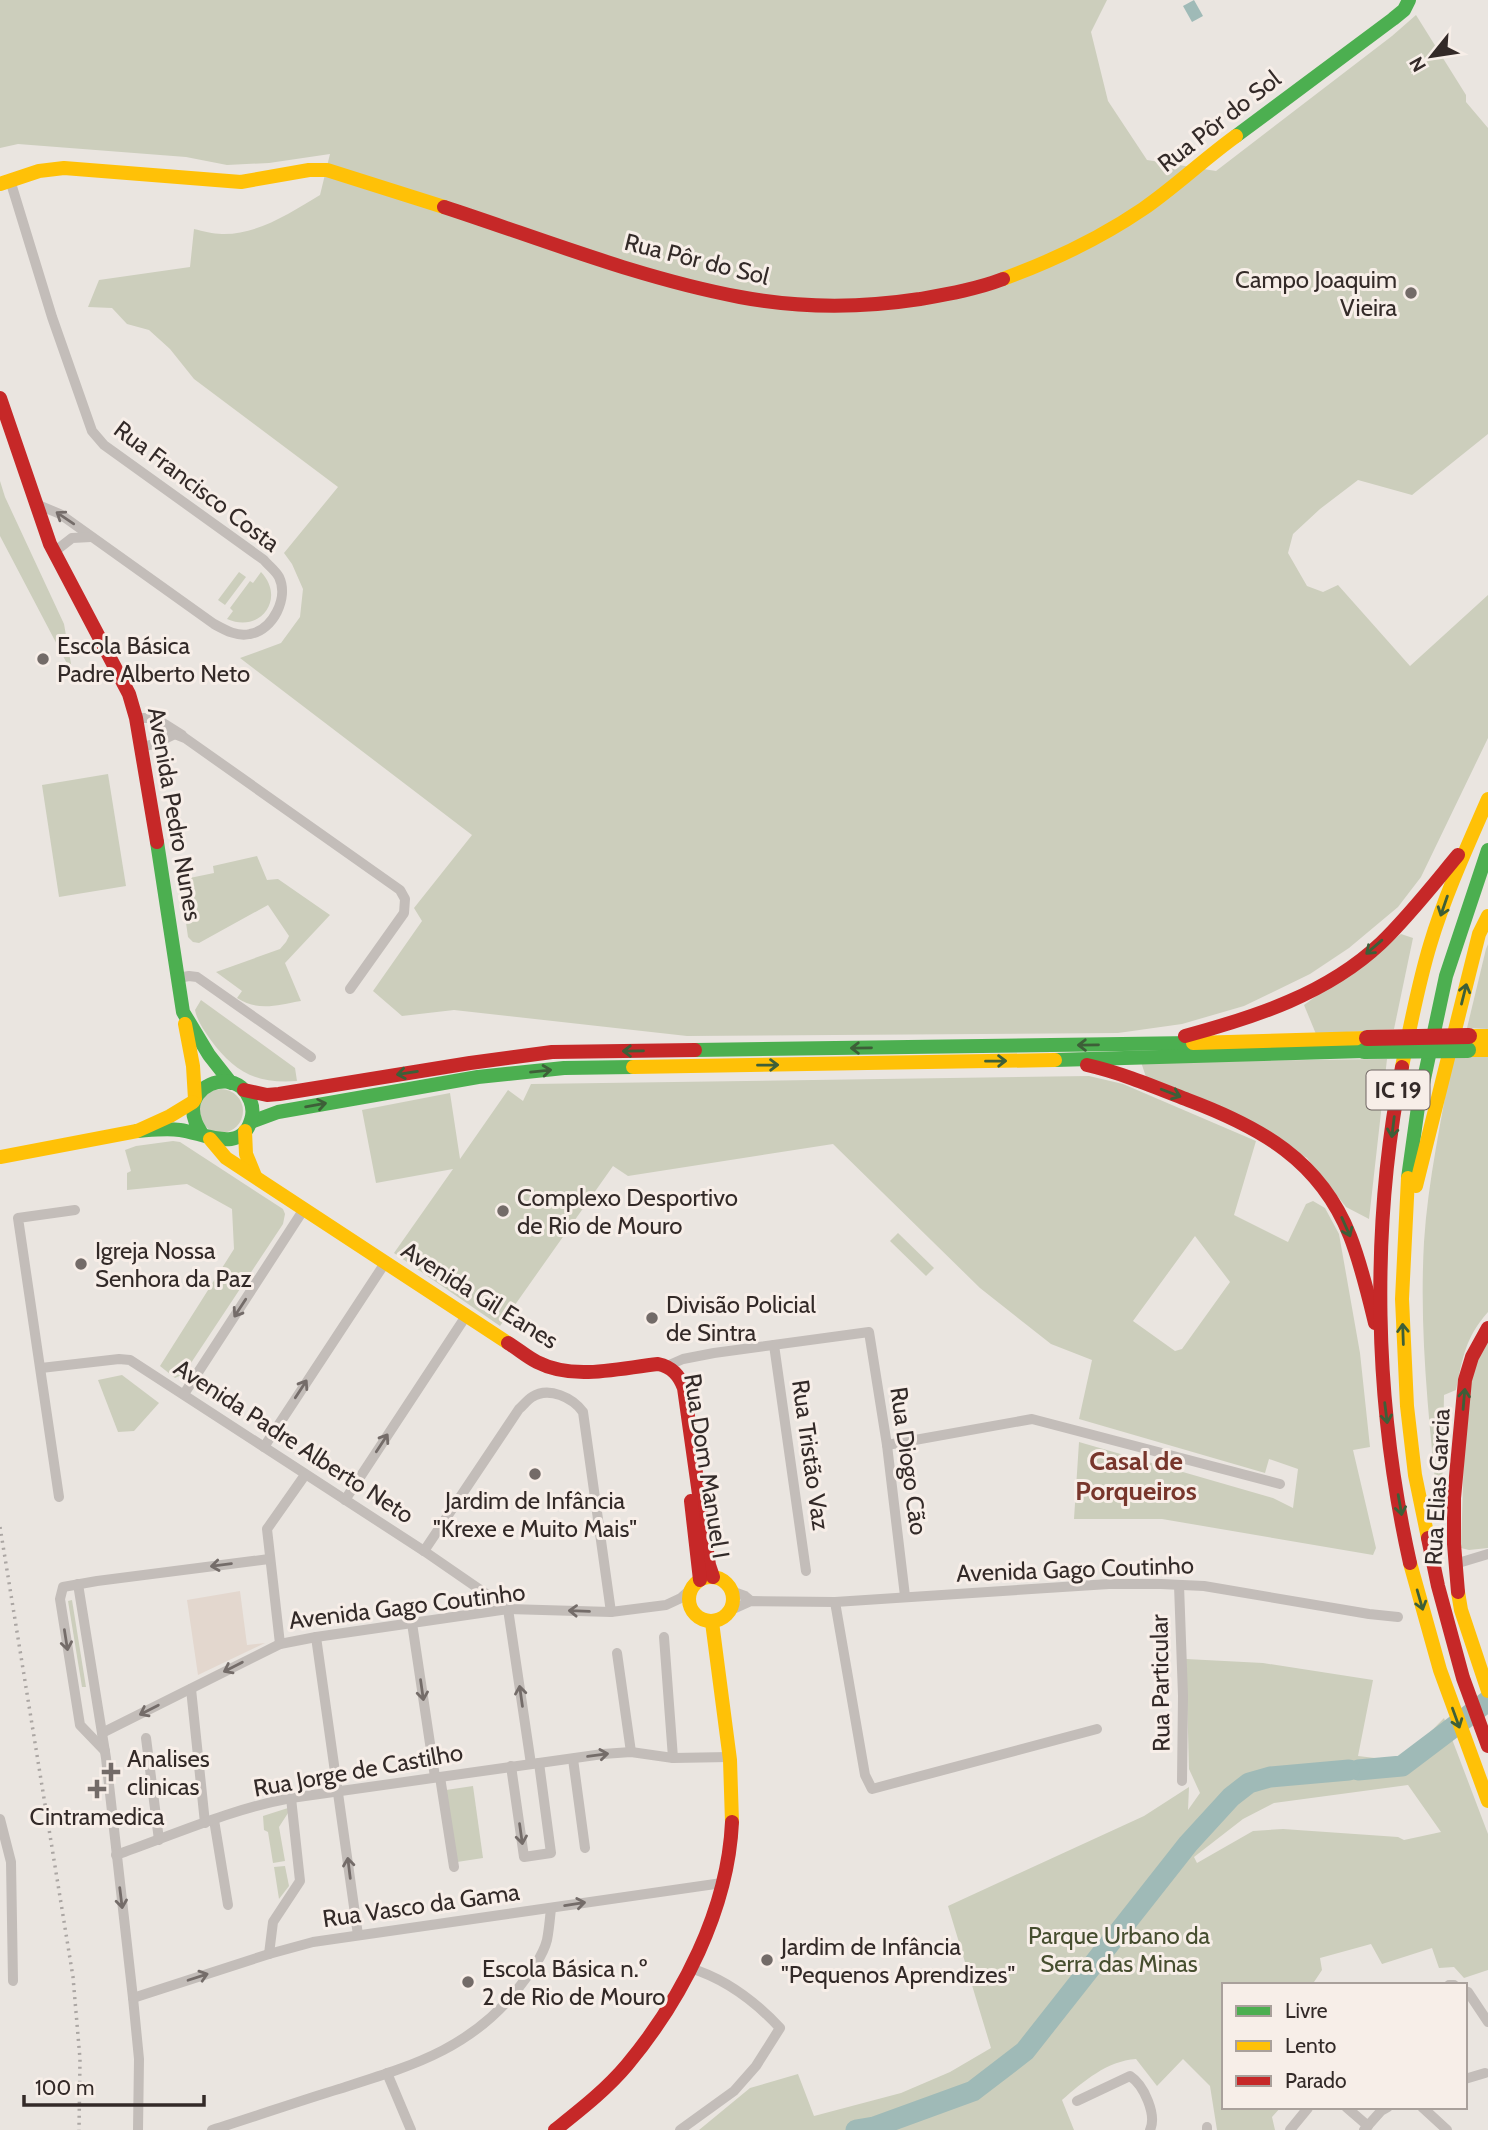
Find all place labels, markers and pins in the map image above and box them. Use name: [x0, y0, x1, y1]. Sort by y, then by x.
place label: Campo Joaquim Vieira: [1235, 265, 1397, 322]
marker: Campo Joaquim Vieira: [1403, 285, 1419, 301]
place label: Escola Básica Padre Alberto Neto: [57, 631, 250, 688]
marker: Escola Básica Padre Alberto Neto: [35, 651, 51, 667]
place label: Complexo Desportivo de Rio de Mouro: [517, 1183, 738, 1240]
marker: Complexo Desportivo de Rio de Mouro: [495, 1203, 511, 1219]
place label: Igreja Nossa Senhora da Paz: [95, 1236, 252, 1293]
marker: Igreja Nossa Senhora da Paz: [73, 1256, 89, 1272]
place label: Divisão Policial de Sintra: [666, 1290, 816, 1347]
marker: Divisão Policial de Sintra: [644, 1310, 660, 1326]
marker: Jardim de Infância "Krexe e Muito Mais": [527, 1466, 543, 1482]
place label: Jardim de Infância "Krexe e Muito Mais": [433, 1486, 637, 1543]
place label: Analises clinicas: [127, 1744, 210, 1801]
marker: Analises clinicas: [101, 1762, 121, 1782]
marker: Cintramedica: [87, 1779, 107, 1799]
place label: Cintramedica: [29, 1802, 165, 1831]
place label: Jardim de Infância "Pequenos Aprendizes": [780, 1932, 1015, 1989]
marker: Jardim de Infância "Pequenos Aprendizes": [759, 1952, 775, 1968]
place label: Escola Básica n.º 2 de Rio de Mouro: [482, 1954, 665, 2011]
marker: Escola Básica n.º 2 de Rio de Mouro: [460, 1974, 476, 1990]

